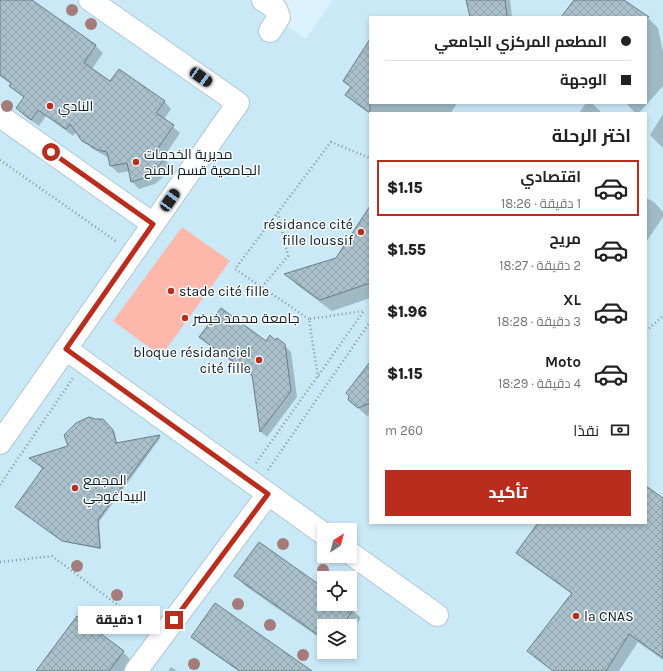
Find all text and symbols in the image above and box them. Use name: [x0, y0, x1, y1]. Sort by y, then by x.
text: المطعم المركزي الجامعي: [434, 33, 607, 51]
car: [188, 65, 214, 89]
text: الوجهة: [560, 71, 607, 89]
place label: النادي: [58, 98, 93, 118]
marker: النادي: [45, 101, 55, 111]
text: اختر الرحلة: [552, 125, 631, 147]
route start: [42, 143, 60, 161]
place label: مديرية الخدمات الجامعية قسم المنح: [144, 146, 261, 180]
marker: مديرية الخدمات الجامعية قسم المنح: [131, 157, 141, 167]
text: اقتصادي: [521, 168, 581, 186]
icon: car: [593, 170, 629, 206]
text: $1.15: [387, 179, 423, 197]
car: [158, 187, 182, 213]
text: 1 دقيقة · 18:26: [501, 196, 581, 211]
place label: résidance cité fille loussif: [263, 216, 353, 249]
marker: résidance cité fille loussif: [356, 227, 366, 237]
text: مريح: [549, 230, 581, 248]
icon: car: [593, 232, 629, 268]
text: $1.55: [387, 241, 426, 259]
text: 2 دقيقة · 18:27: [499, 258, 581, 273]
place label: stade cité fille: [179, 283, 269, 300]
marker: stade cité fille: [166, 286, 176, 296]
text: XL: [563, 291, 581, 309]
icon: car: [593, 294, 629, 330]
text: $1.96: [387, 303, 427, 321]
place label: جامعة محمد خيضر: [192, 310, 299, 327]
marker: جامعة محمد خيضر: [180, 313, 190, 323]
text: 3 دقيقة · 18:28: [497, 314, 581, 329]
place label: bloque résidanciel cité fille: [133, 344, 251, 377]
text: Moto: [545, 353, 581, 371]
marker: bloque résidanciel cité fille: [254, 355, 264, 365]
icon: car: [593, 356, 629, 392]
text: $1.15: [387, 365, 423, 383]
text: 4 دقيقة · 18:29: [498, 376, 581, 391]
icon: cash: [609, 419, 631, 441]
text: نقدًا: [573, 422, 599, 440]
text: 260 m: [385, 423, 423, 438]
button: تأكيد: [385, 470, 631, 516]
place label: المجمع البيداغوجي: [83, 472, 147, 508]
marker: المجمع البيداغوجي: [70, 483, 80, 493]
north arrow: [317, 523, 357, 563]
map controls: [317, 523, 357, 659]
button: locate: [317, 571, 357, 611]
callout: 1 دقيقة: [78, 606, 160, 634]
place label: la CNAS: [584, 608, 634, 625]
route end: [165, 611, 183, 629]
marker: la CNAS: [571, 611, 581, 621]
text: 1 دقيقة: [96, 612, 142, 627]
button: layers: [317, 619, 357, 659]

